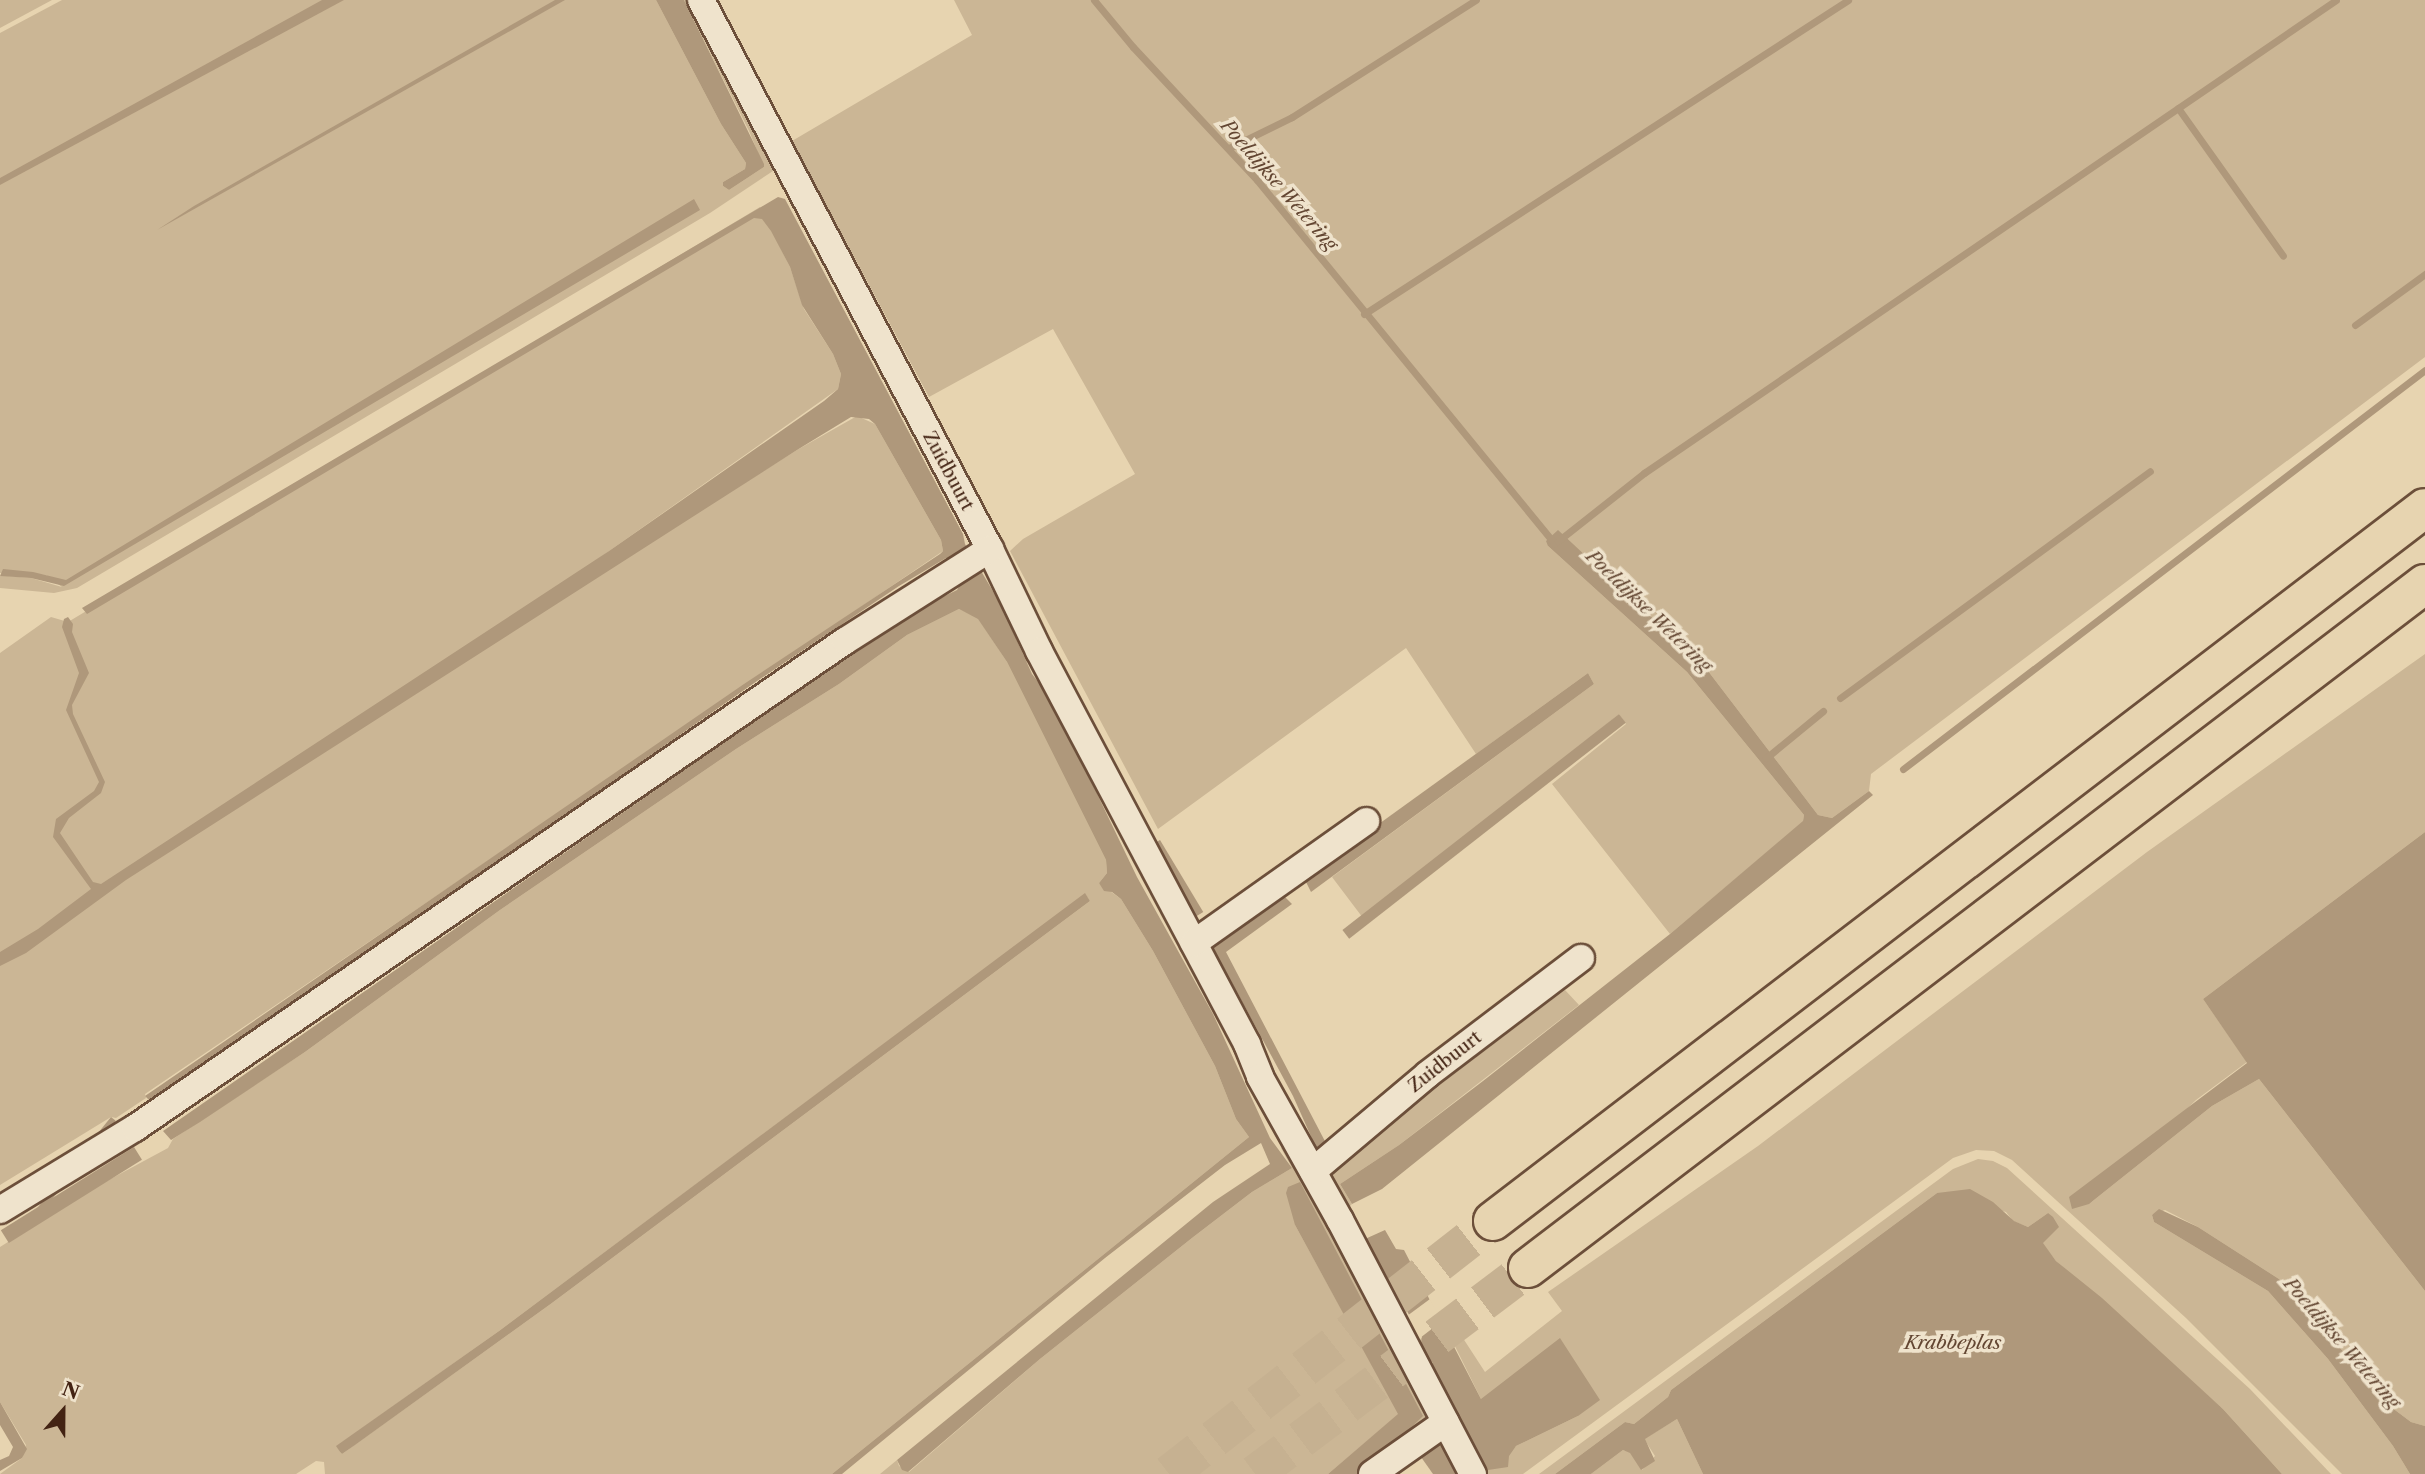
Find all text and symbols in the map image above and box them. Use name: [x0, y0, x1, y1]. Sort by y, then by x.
water label: Poeldijkse Wetering: [1216, 115, 1342, 255]
street label: Zuidbuurt: [918, 428, 978, 514]
water label: Poeldijkse Wetering: [1581, 545, 1717, 677]
street label: Zuidbuurt: [1404, 1027, 1486, 1097]
water label: Poeldijkse Wetering: [2279, 1273, 2405, 1413]
water label: Krabbeplas: [1905, 1332, 2001, 1354]
north arrow: [28, 1376, 98, 1446]
text: N: [59, 1377, 83, 1405]

